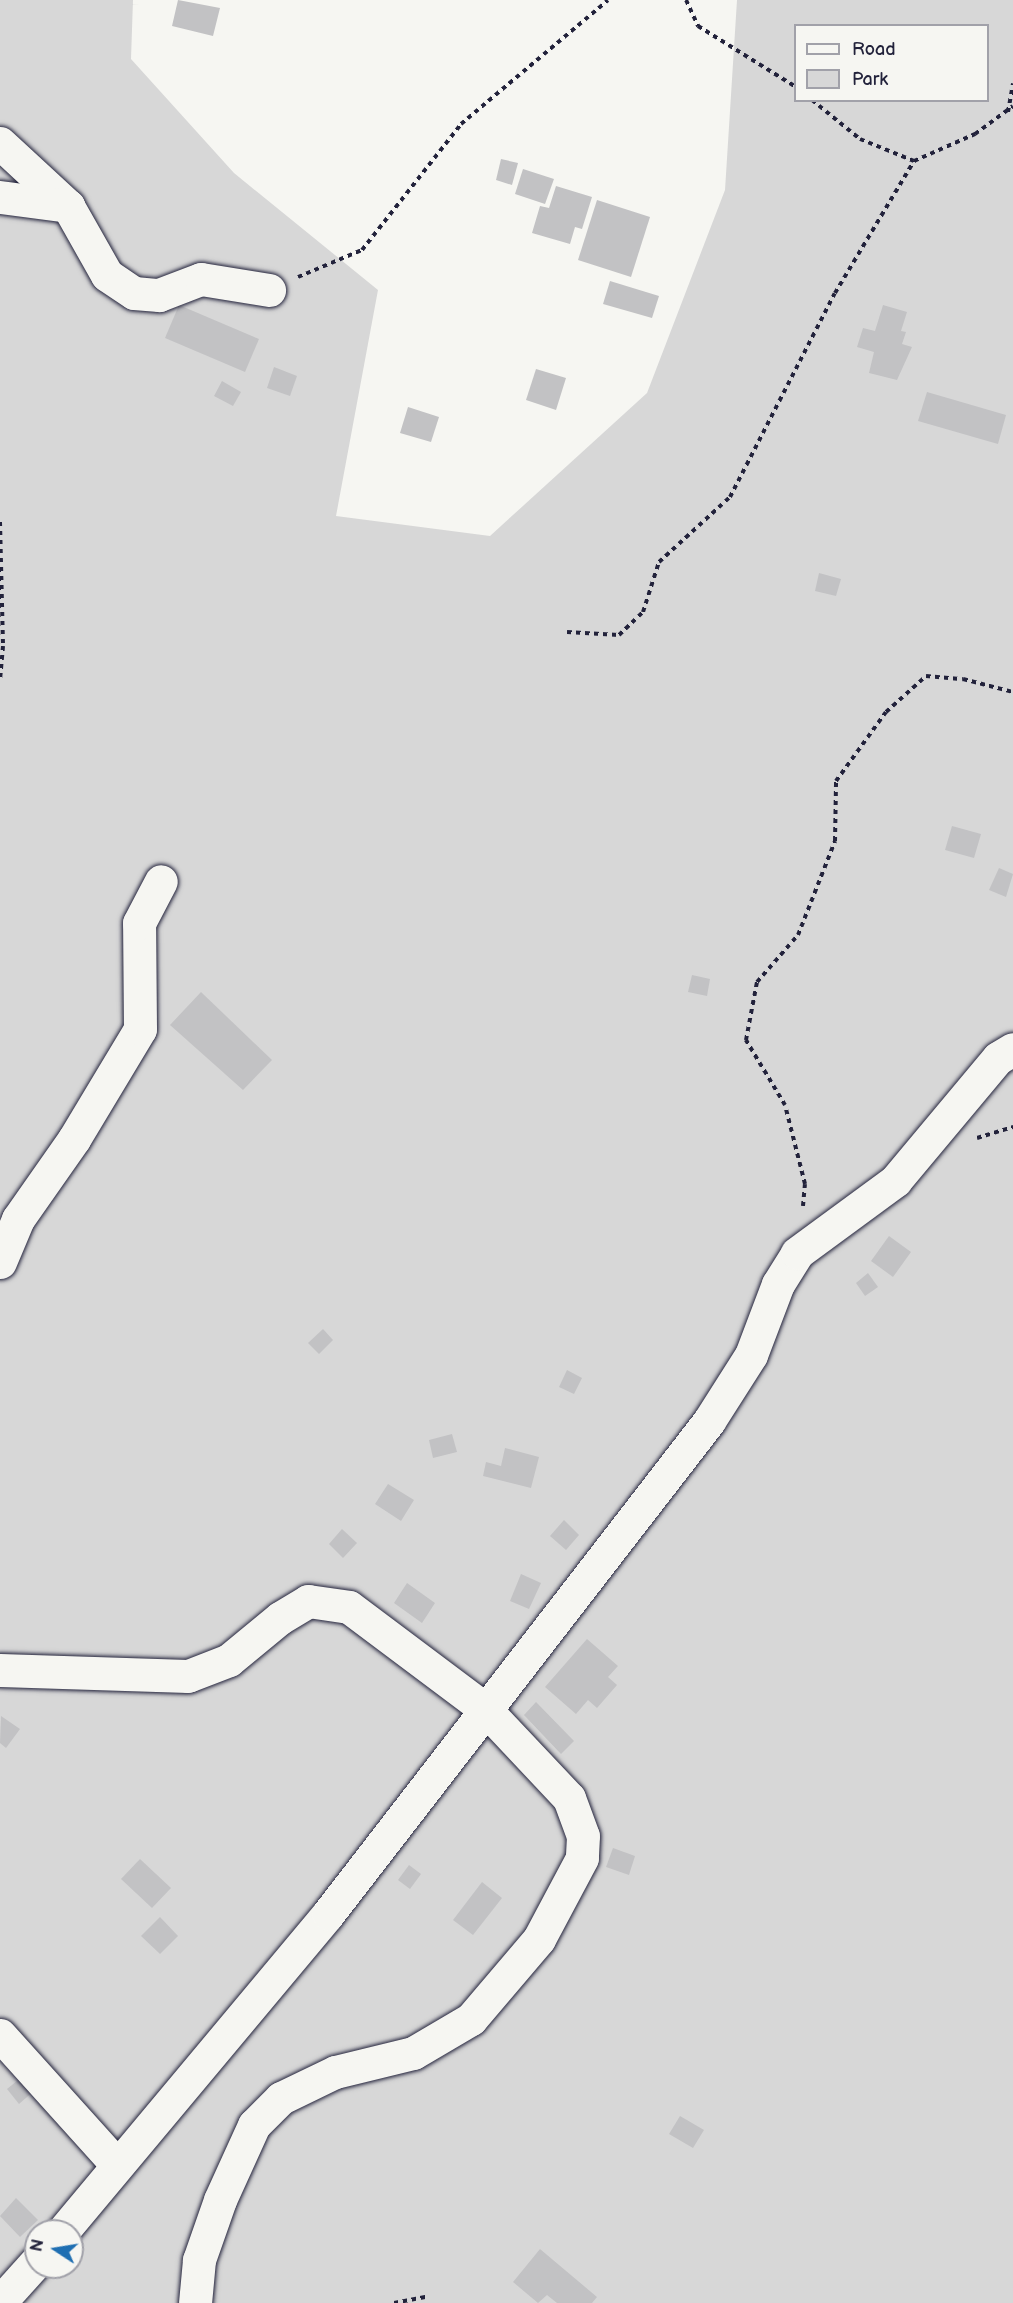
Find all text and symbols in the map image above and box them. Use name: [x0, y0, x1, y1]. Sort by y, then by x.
legend: [794, 24, 989, 102]
text: Road: [852, 39, 896, 60]
text: Park: [852, 69, 888, 90]
north arrow: [24, 2219, 84, 2279]
text: N: [27, 2238, 48, 2253]

